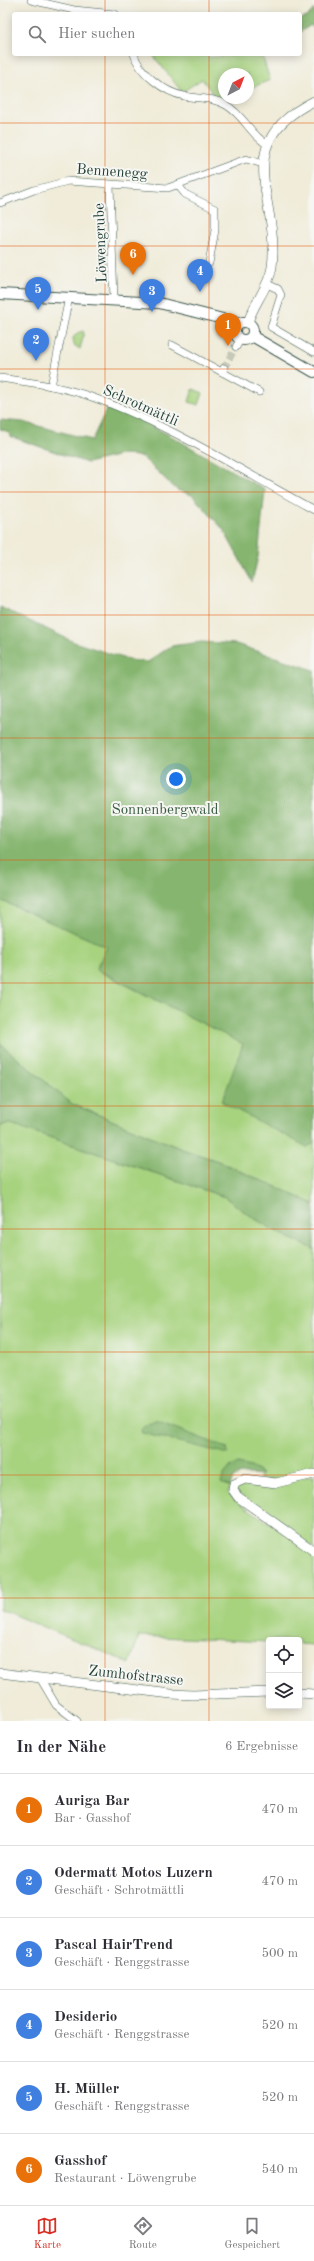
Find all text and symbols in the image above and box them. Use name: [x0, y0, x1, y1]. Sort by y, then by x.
search box: [12, 12, 302, 56]
icon: search: [26, 23, 48, 45]
text: Hier suchen: [58, 27, 135, 42]
north arrow: [218, 68, 254, 104]
street label: Bennenegg: [76, 163, 148, 182]
street label: Löwengrube: [93, 203, 110, 283]
pin: 6: [120, 242, 146, 275]
pin: 4: [187, 259, 213, 292]
pin: 5: [25, 277, 51, 310]
pin: 3: [139, 279, 165, 312]
pin: 1: [215, 313, 241, 346]
pin: 2: [23, 328, 49, 361]
street label: Schrotmättli: [100, 383, 180, 430]
your location: [166, 769, 186, 789]
park label: Sonnenbergwald: [111, 803, 219, 818]
map controls: [266, 1637, 302, 1709]
button: locate: [266, 1637, 302, 1673]
street label: Zumhofstrasse: [88, 1664, 184, 1689]
button: layers: [266, 1673, 302, 1709]
text: In der Nähe: [16, 1739, 106, 1756]
text: 6 Ergebnisse: [225, 1740, 298, 1753]
text: Auriga Bar: [54, 1794, 129, 1809]
text: 1: [25, 1803, 33, 1816]
text: 470 m: [261, 1803, 298, 1816]
text: Bar · Gasshof: [54, 1812, 131, 1825]
text: Odermatt Motos Luzern: [54, 1866, 213, 1881]
text: 2: [25, 1875, 33, 1888]
text: 470 m: [261, 1875, 298, 1888]
text: Geschäft · Schrotmättli: [54, 1884, 184, 1897]
text: Pascal HairTrend: [54, 1938, 173, 1953]
text: 3: [25, 1947, 33, 1960]
text: 500 m: [261, 1947, 298, 1960]
text: Geschäft · Renggstrasse: [54, 1956, 189, 1969]
text: Desiderio: [54, 2010, 117, 2025]
text: 4: [25, 2019, 33, 2032]
text: 520 m: [261, 2019, 298, 2032]
text: Geschäft · Renggstrasse: [54, 2028, 189, 2041]
text: H. Müller: [54, 2082, 119, 2097]
text: 5: [25, 2091, 33, 2104]
text: 520 m: [261, 2091, 298, 2104]
text: Geschäft · Renggstrasse: [54, 2100, 189, 2113]
text: Gasshof: [54, 2154, 107, 2169]
text: 6: [25, 2163, 33, 2176]
text: 540 m: [261, 2163, 298, 2176]
text: Restaurant · Löwengrube: [54, 2172, 196, 2185]
tab: Karte: [34, 2215, 61, 2253]
tab: Route: [129, 2215, 157, 2253]
tab: Gespeichert: [224, 2215, 280, 2253]

